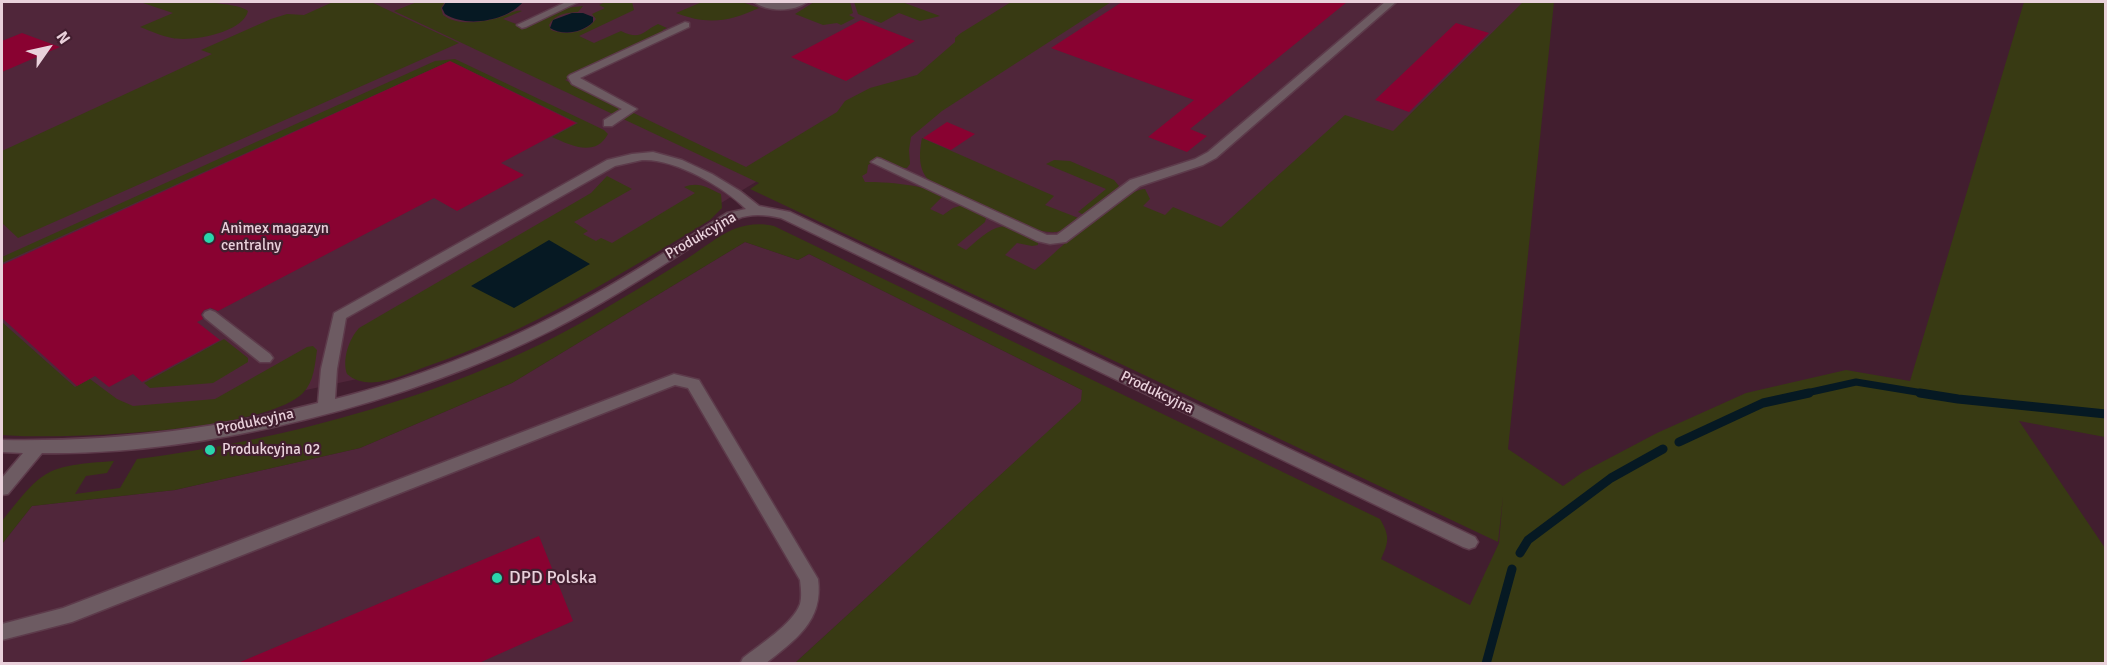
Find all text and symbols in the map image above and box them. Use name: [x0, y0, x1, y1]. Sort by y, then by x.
north arrow: [18, 18, 78, 78]
text: N: [52, 28, 74, 48]
street label: Produkcyjna: [662, 208, 740, 264]
place label: Animex magazyn centralny: [221, 220, 329, 255]
marker: Animex magazyn centralny: [202, 231, 216, 245]
street label: Produkcyjna: [1118, 368, 1196, 418]
street label: Produkcyjna: [215, 405, 295, 439]
place label: Produkcyjna 02: [222, 441, 320, 459]
marker: Produkcyjna 02: [203, 443, 217, 457]
place label: DPD Polska: [509, 567, 597, 589]
marker: DPD Polska: [490, 571, 504, 585]

